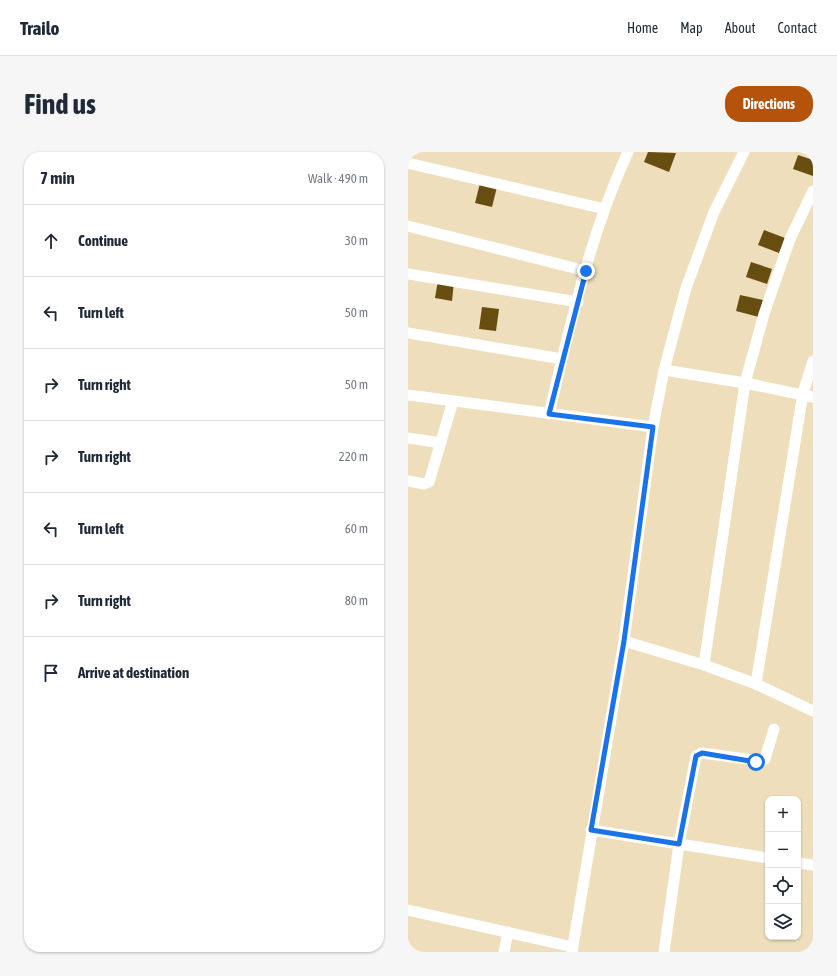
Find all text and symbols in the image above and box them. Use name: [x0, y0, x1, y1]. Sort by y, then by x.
text: Trailo: [20, 17, 59, 39]
text: Home: [627, 20, 658, 36]
text: Map: [680, 20, 703, 36]
text: About: [725, 20, 756, 36]
text: Contact: [778, 20, 817, 36]
button: Directions: [725, 86, 813, 122]
text: Find us: [24, 88, 96, 120]
text: 7 min: [40, 168, 75, 188]
text: Walk · 490 m: [308, 171, 368, 186]
icon: ahead: [40, 230, 62, 252]
text: Continue: [78, 232, 128, 249]
text: 30 m: [345, 233, 368, 248]
route end: [577, 262, 595, 280]
icon: left: [40, 302, 62, 324]
text: Turn left: [78, 304, 124, 321]
text: 50 m: [345, 305, 368, 320]
icon: right: [40, 374, 62, 396]
text: Turn right: [78, 376, 131, 393]
text: 50 m: [345, 377, 368, 392]
icon: right: [40, 446, 62, 468]
text: Turn right: [78, 448, 131, 465]
text: 220 m: [339, 449, 368, 464]
icon: left: [40, 518, 62, 540]
text: Turn left: [78, 520, 124, 537]
text: 60 m: [345, 521, 368, 536]
icon: right: [40, 590, 62, 612]
text: Turn right: [78, 592, 131, 609]
text: 80 m: [345, 593, 368, 608]
icon: arrive: [40, 662, 62, 684]
text: Arrive at destination: [78, 664, 189, 681]
route start: [747, 753, 765, 771]
map controls: [765, 796, 801, 940]
button: +: [765, 796, 801, 832]
button: −: [765, 832, 801, 868]
button: locate: [765, 868, 801, 904]
button: layers: [765, 904, 801, 940]

